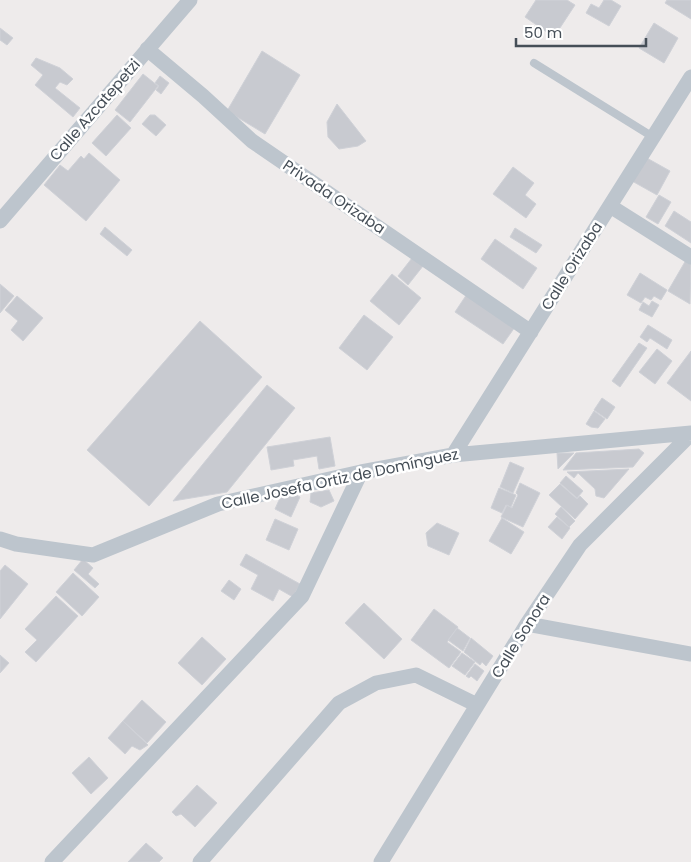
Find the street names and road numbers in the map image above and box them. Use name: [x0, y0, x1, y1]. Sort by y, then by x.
street label: Calle Azcatepetzi: [44, 54, 145, 165]
street label: Privada Orizaba: [279, 155, 390, 239]
street label: Calle Orizaba: [536, 217, 607, 314]
street label: Calle Josefa Ortiz de Domínguez: [219, 443, 460, 514]
street label: Calle Sonora: [486, 590, 555, 682]

